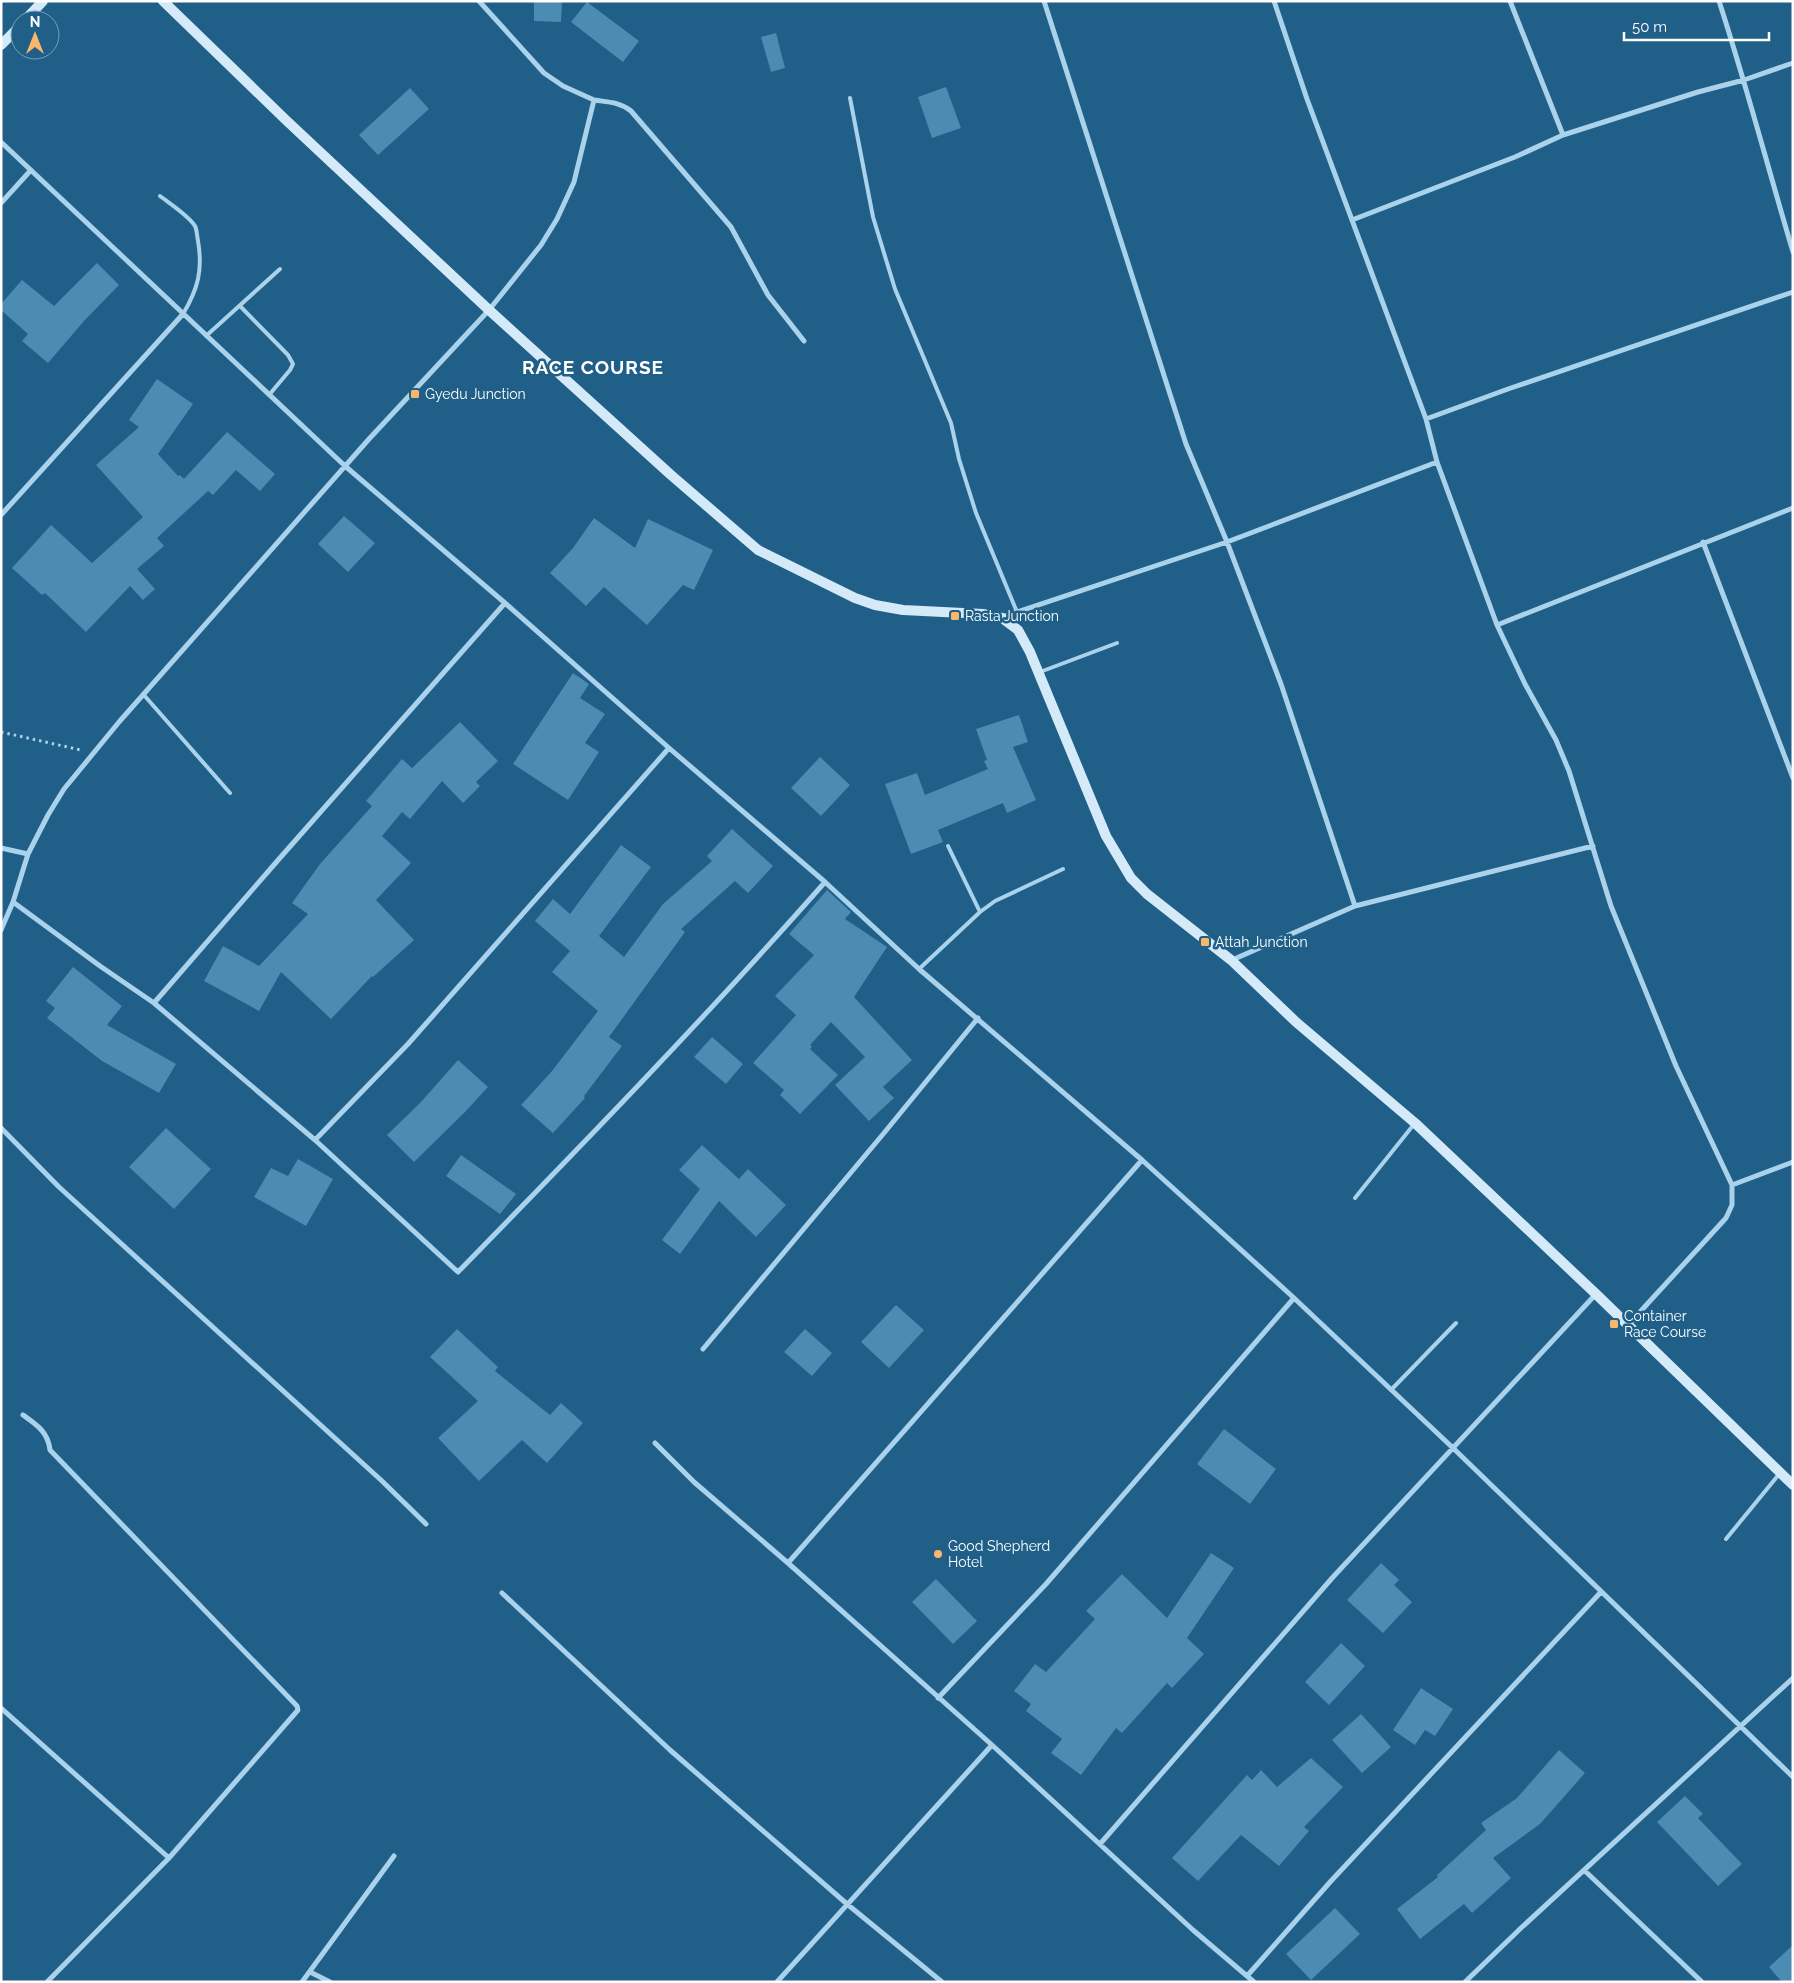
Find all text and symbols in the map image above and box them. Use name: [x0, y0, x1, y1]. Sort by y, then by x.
north arrow: [10, 10, 60, 60]
scale bar: [1624, 10, 1769, 42]
text: N: [30, 14, 40, 30]
text: 50 m: [1632, 18, 1667, 36]
district label: RACE COURSE: [522, 356, 664, 378]
place label: Gyedu Junction: [425, 386, 526, 402]
marker: Gyedu Junction: [409, 388, 421, 400]
place label: Rasta Junction: [965, 608, 1059, 624]
marker: Rasta Junction: [949, 610, 961, 622]
place label: Attah Junction: [1215, 934, 1308, 950]
marker: Attah Junction: [1199, 936, 1211, 948]
place label: Container Race Course: [1624, 1308, 1706, 1340]
marker: Container Race Course: [1608, 1318, 1620, 1330]
place label: Good Shepherd Hotel: [948, 1538, 1050, 1570]
marker: Good Shepherd Hotel: [932, 1548, 944, 1560]

